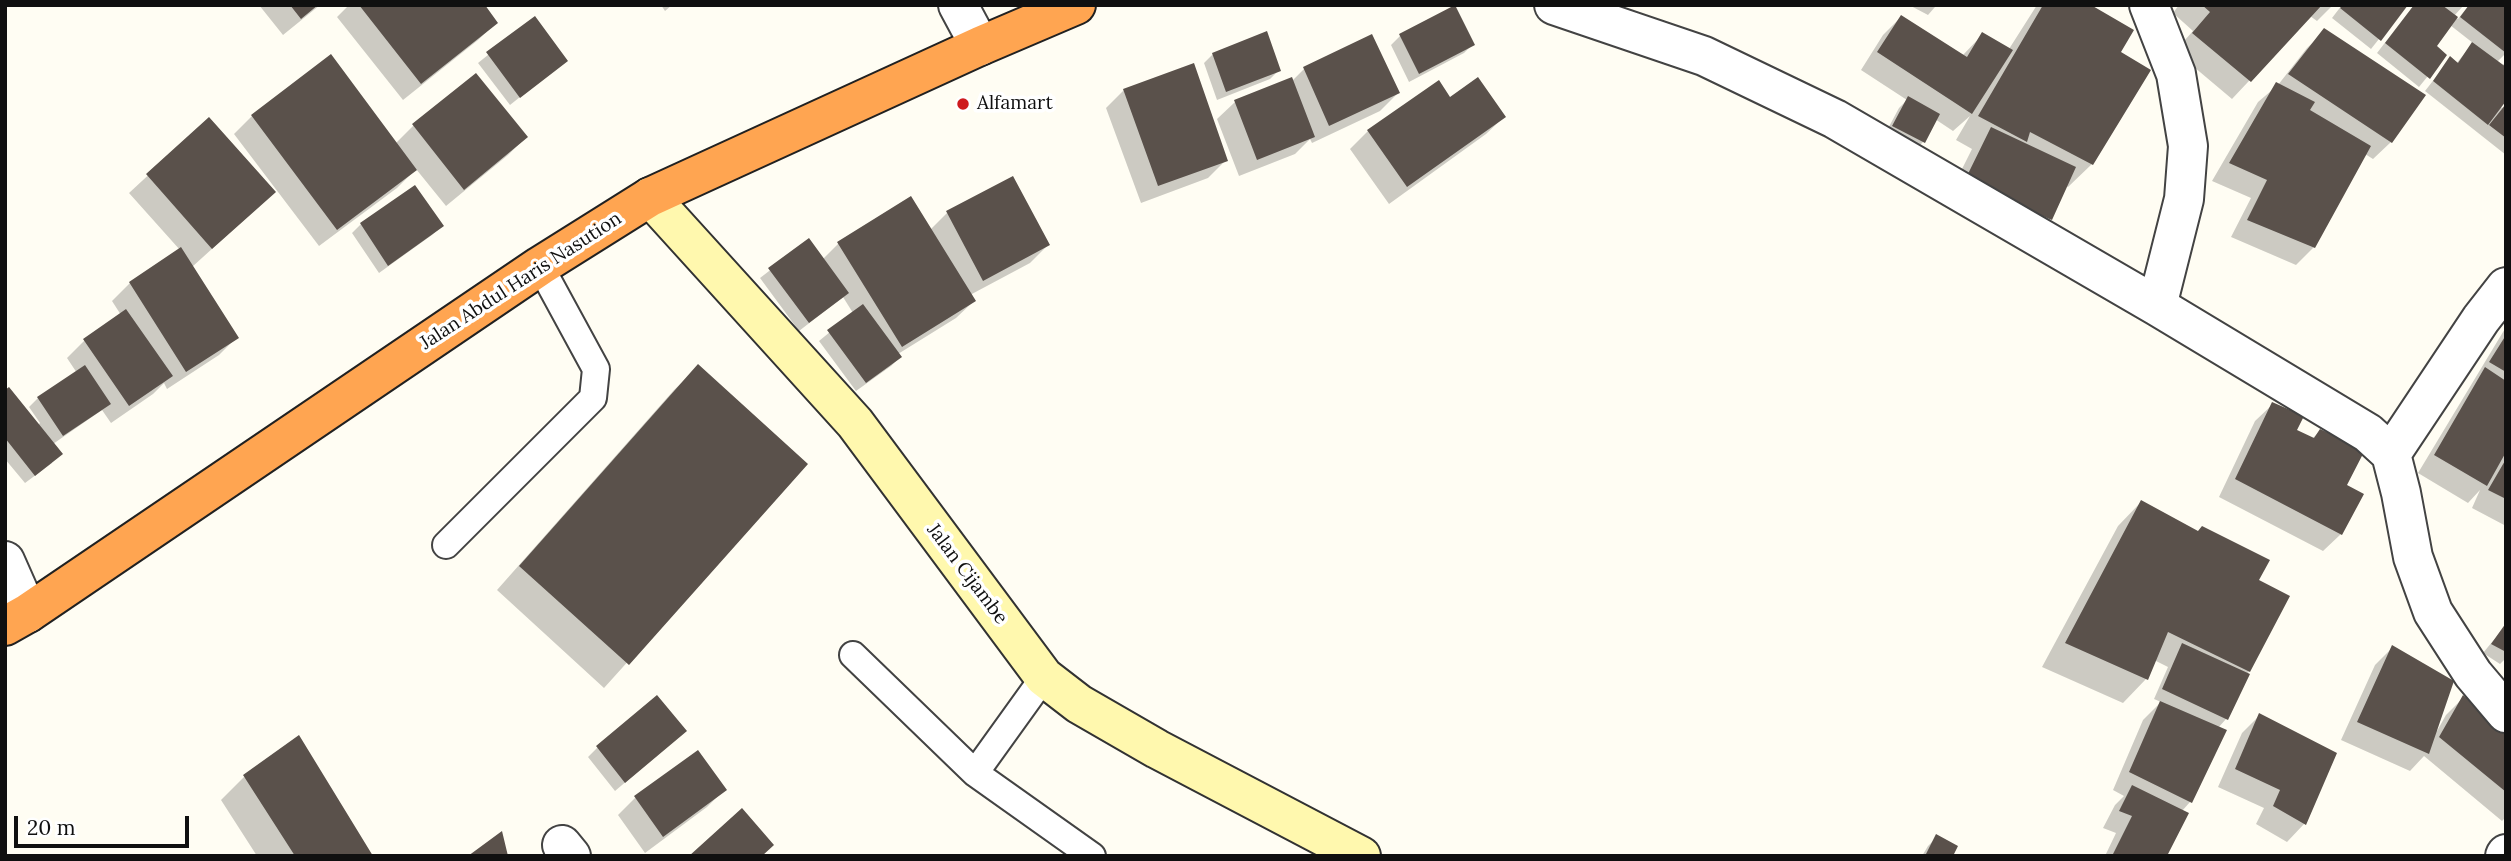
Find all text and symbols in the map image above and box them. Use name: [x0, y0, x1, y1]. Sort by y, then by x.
place label: Alfamart: [977, 93, 1053, 115]
marker: Alfamart: [955, 96, 971, 112]
street label: Jalan Abdul Haris Nasution: [416, 207, 626, 355]
street label: Jalan Cijambe: [922, 519, 1012, 629]
scale bar: [18, 802, 192, 846]
text: 20 m: [27, 814, 76, 841]

